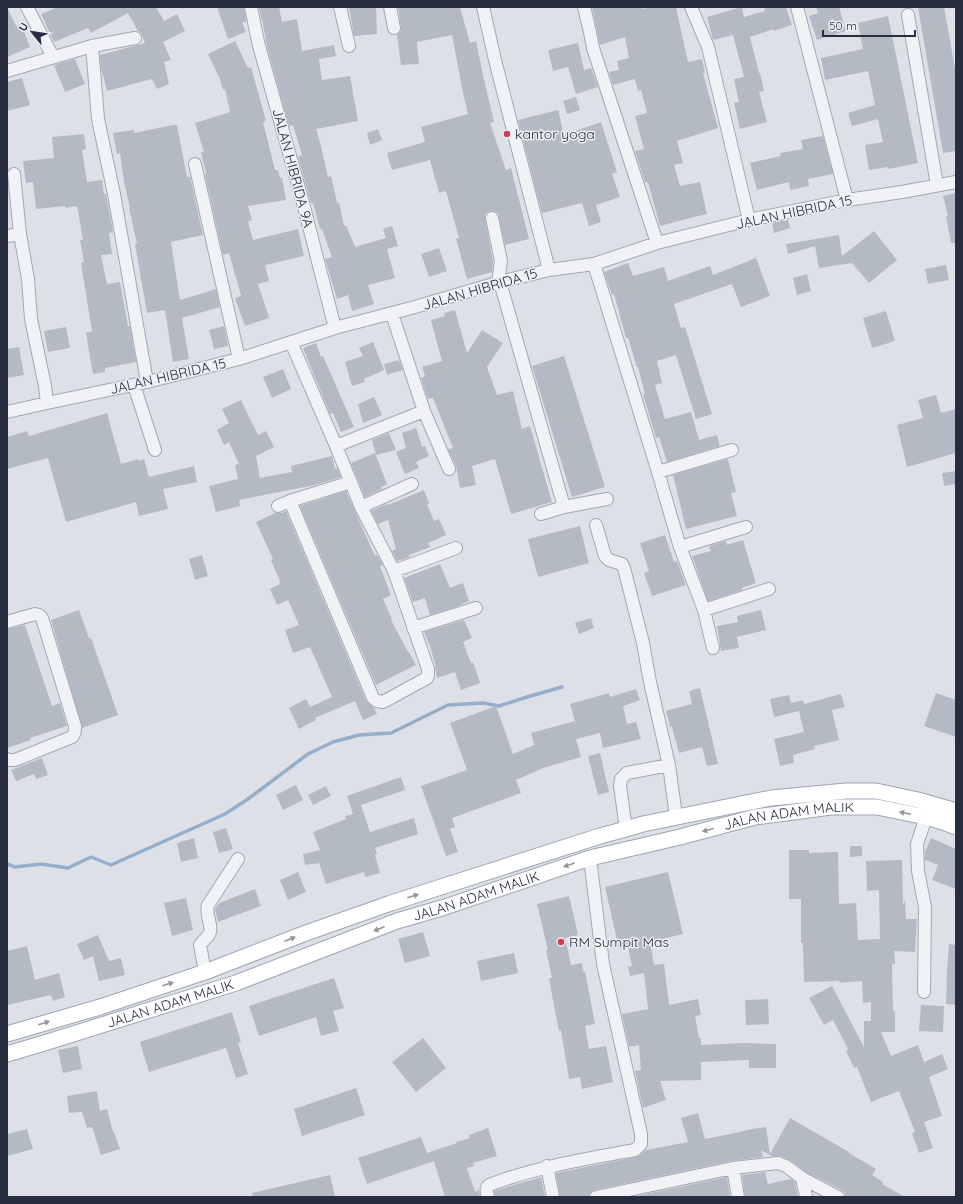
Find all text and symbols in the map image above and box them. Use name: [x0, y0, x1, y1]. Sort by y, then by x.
north arrow: [12, 12, 52, 52]
scale bar: [823, 12, 915, 38]
text: 50 m: [829, 18, 857, 33]
text: U: [15, 20, 31, 34]
street label: JALAN HIBRIDA 9A: [268, 106, 318, 230]
place label: kantor yoga: [515, 125, 595, 143]
marker: kantor yoga: [502, 129, 512, 139]
street label: JALAN HIBRIDA 15: [734, 191, 854, 233]
street label: JALAN HIBRIDA 15: [420, 264, 540, 314]
street label: JALAN HIBRIDA 15: [108, 354, 228, 398]
street label: JALAN ADAM MALIK: [721, 798, 854, 834]
one-way arrow: [899, 809, 911, 815]
one-way arrow: [702, 827, 714, 833]
one-way arrow: [562, 862, 574, 868]
street label: JALAN ADAM MALIK: [411, 867, 541, 925]
one-way arrow: [407, 893, 419, 899]
one-way arrow: [372, 926, 384, 932]
place label: RM Sumpit Mas: [569, 933, 669, 951]
one-way arrow: [285, 935, 297, 941]
marker: RM Sumpit Mas: [556, 937, 566, 947]
street label: JALAN ADAM MALIK: [105, 975, 236, 1032]
one-way arrow: [163, 981, 175, 987]
one-way arrow: [39, 1020, 51, 1026]

